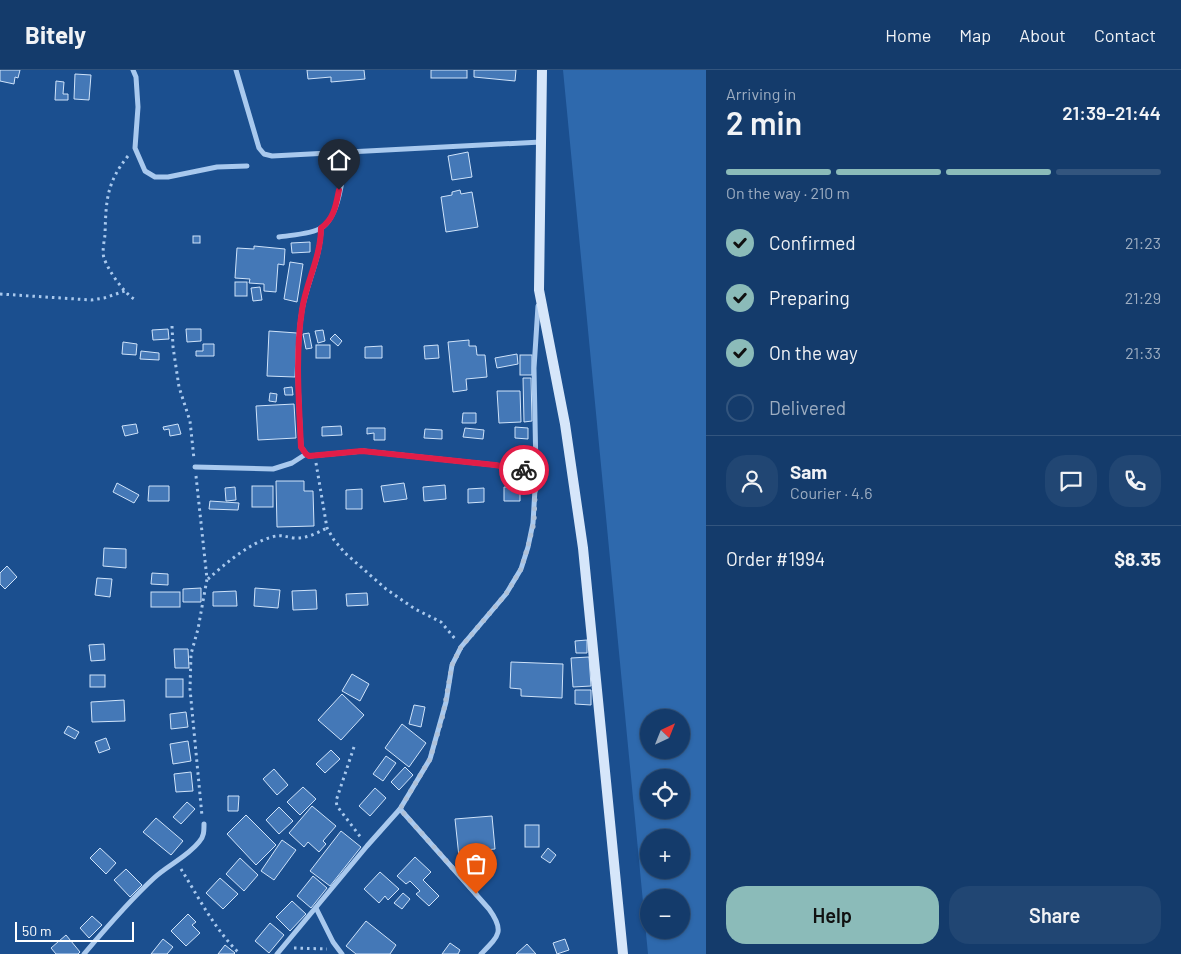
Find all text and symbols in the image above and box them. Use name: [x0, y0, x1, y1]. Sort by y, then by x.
text: Bitely: [25, 20, 86, 49]
text: Home: [885, 24, 931, 46]
text: Map: [959, 24, 991, 46]
text: About: [1019, 24, 1066, 46]
text: Contact: [1094, 24, 1156, 46]
text: Arriving in: [726, 84, 796, 103]
text: 21:39–21:44: [1062, 101, 1161, 124]
text: 2 min: [726, 103, 802, 141]
pin: [318, 139, 360, 190]
icon: home: [325, 146, 353, 174]
text: On the way · 210 m: [726, 183, 850, 202]
icon: check: [726, 229, 754, 257]
text: Confirmed: [769, 231, 856, 254]
text: 21:23: [1125, 233, 1161, 252]
icon: check: [726, 284, 754, 312]
text: Preparing: [769, 286, 850, 309]
text: 21:29: [1125, 288, 1161, 307]
icon: check: [726, 339, 754, 367]
text: On the way: [769, 341, 858, 364]
text: 21:33: [1125, 343, 1161, 362]
text: Delivered: [769, 396, 846, 419]
courier: [499, 445, 549, 495]
button: person: [726, 455, 778, 507]
button: chat: [1045, 455, 1097, 507]
button: phone: [1109, 455, 1161, 507]
icon: bike: [510, 456, 538, 484]
text: Sam: [790, 460, 827, 483]
text: Courier · 4.6: [790, 483, 873, 502]
text: Order #1994: [726, 547, 825, 570]
text: $8.35: [1114, 547, 1161, 570]
north arrow: [640, 709, 690, 759]
map controls: [640, 709, 690, 939]
button: locate: [640, 769, 690, 819]
button: +: [640, 829, 690, 879]
pin: [455, 843, 497, 894]
icon: bag: [462, 850, 490, 878]
button: Help: [726, 886, 939, 944]
button: Share: [949, 886, 1161, 944]
button: −: [640, 889, 690, 939]
scale bar: [15, 919, 134, 942]
text: 50 m: [22, 922, 51, 939]

